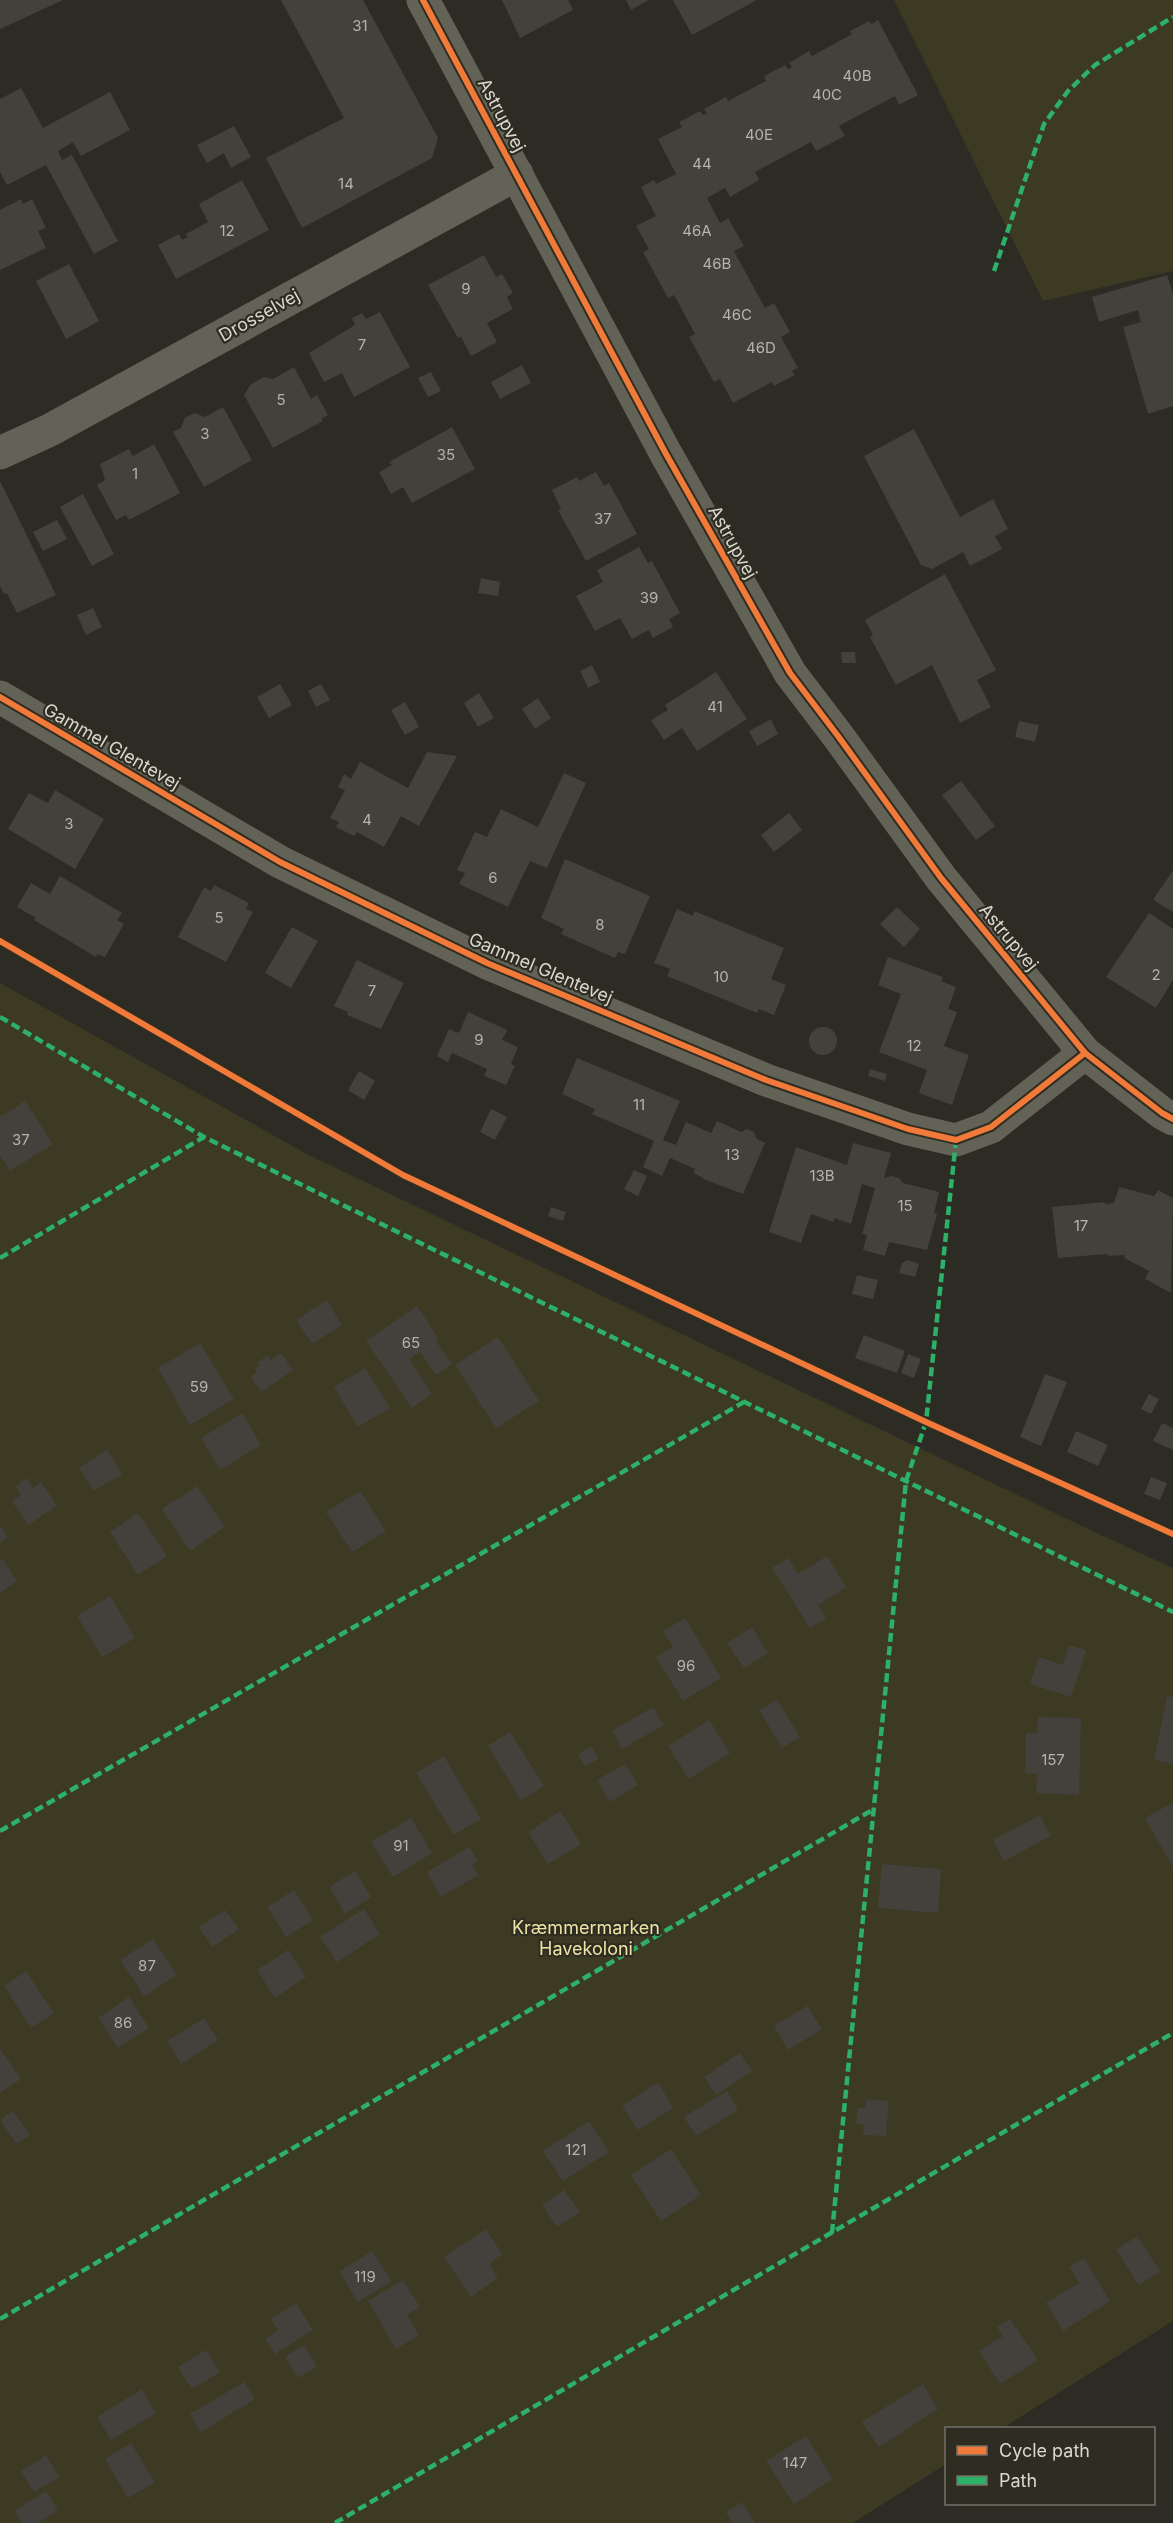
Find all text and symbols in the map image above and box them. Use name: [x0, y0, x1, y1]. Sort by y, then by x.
house number: 31: [352, 16, 368, 35]
house number: 40B: [843, 66, 871, 85]
street label: Astrupvej: [474, 75, 530, 155]
house number: 40C: [812, 85, 842, 104]
house number: 40E: [745, 125, 773, 144]
house number: 44: [692, 154, 712, 173]
house number: 14: [338, 174, 354, 193]
house number: 12: [219, 221, 235, 240]
house number: 46A: [682, 221, 712, 240]
house number: 46B: [703, 254, 731, 273]
house number: 9: [461, 279, 471, 298]
street label: Drosselvej: [215, 284, 303, 346]
house number: 46C: [722, 305, 752, 324]
house number: 7: [358, 335, 366, 354]
house number: 46D: [746, 338, 776, 357]
house number: 5: [276, 390, 286, 409]
house number: 3: [200, 424, 210, 443]
house number: 35: [437, 445, 455, 464]
house number: 1: [132, 464, 138, 483]
street label: Astrupvej: [704, 502, 762, 582]
house number: 37: [594, 509, 612, 528]
house number: 39: [640, 588, 658, 607]
house number: 41: [707, 697, 723, 716]
street label: Gammel Glentevej: [40, 698, 184, 794]
house number: 4: [362, 810, 372, 829]
house number: 3: [64, 814, 74, 833]
house number: 6: [488, 868, 498, 887]
street label: Astrupvej: [975, 899, 1043, 975]
house number: 5: [214, 908, 224, 927]
house number: 8: [595, 915, 605, 934]
street label: Gammel Glentevej: [466, 928, 616, 1008]
house number: 2: [1151, 965, 1161, 984]
house number: 10: [713, 967, 729, 986]
house number: 7: [368, 981, 376, 1000]
house number: 9: [474, 1030, 484, 1049]
house number: 12: [906, 1036, 922, 1055]
house number: 11: [633, 1095, 645, 1114]
house number: 37: [12, 1130, 30, 1149]
house number: 13: [724, 1145, 740, 1164]
house number: 13B: [809, 1166, 835, 1185]
house number: 15: [897, 1196, 913, 1215]
house number: 17: [1074, 1216, 1088, 1235]
house number: 65: [402, 1333, 420, 1352]
house number: 59: [190, 1377, 208, 1396]
house number: 96: [677, 1656, 695, 1675]
house number: 157: [1041, 1750, 1065, 1769]
house number: 91: [393, 1836, 409, 1855]
park label: Kræmmermarken Havekoloni: [512, 1917, 660, 1959]
house number: 87: [138, 1956, 156, 1975]
house number: 86: [114, 2013, 132, 2032]
house number: 121: [565, 2140, 587, 2159]
house number: 119: [354, 2267, 376, 2286]
legend: [945, 2427, 1155, 2505]
text: Cycle path: [999, 2440, 1090, 2461]
house number: 147: [783, 2453, 807, 2472]
text: Path: [999, 2470, 1037, 2491]

